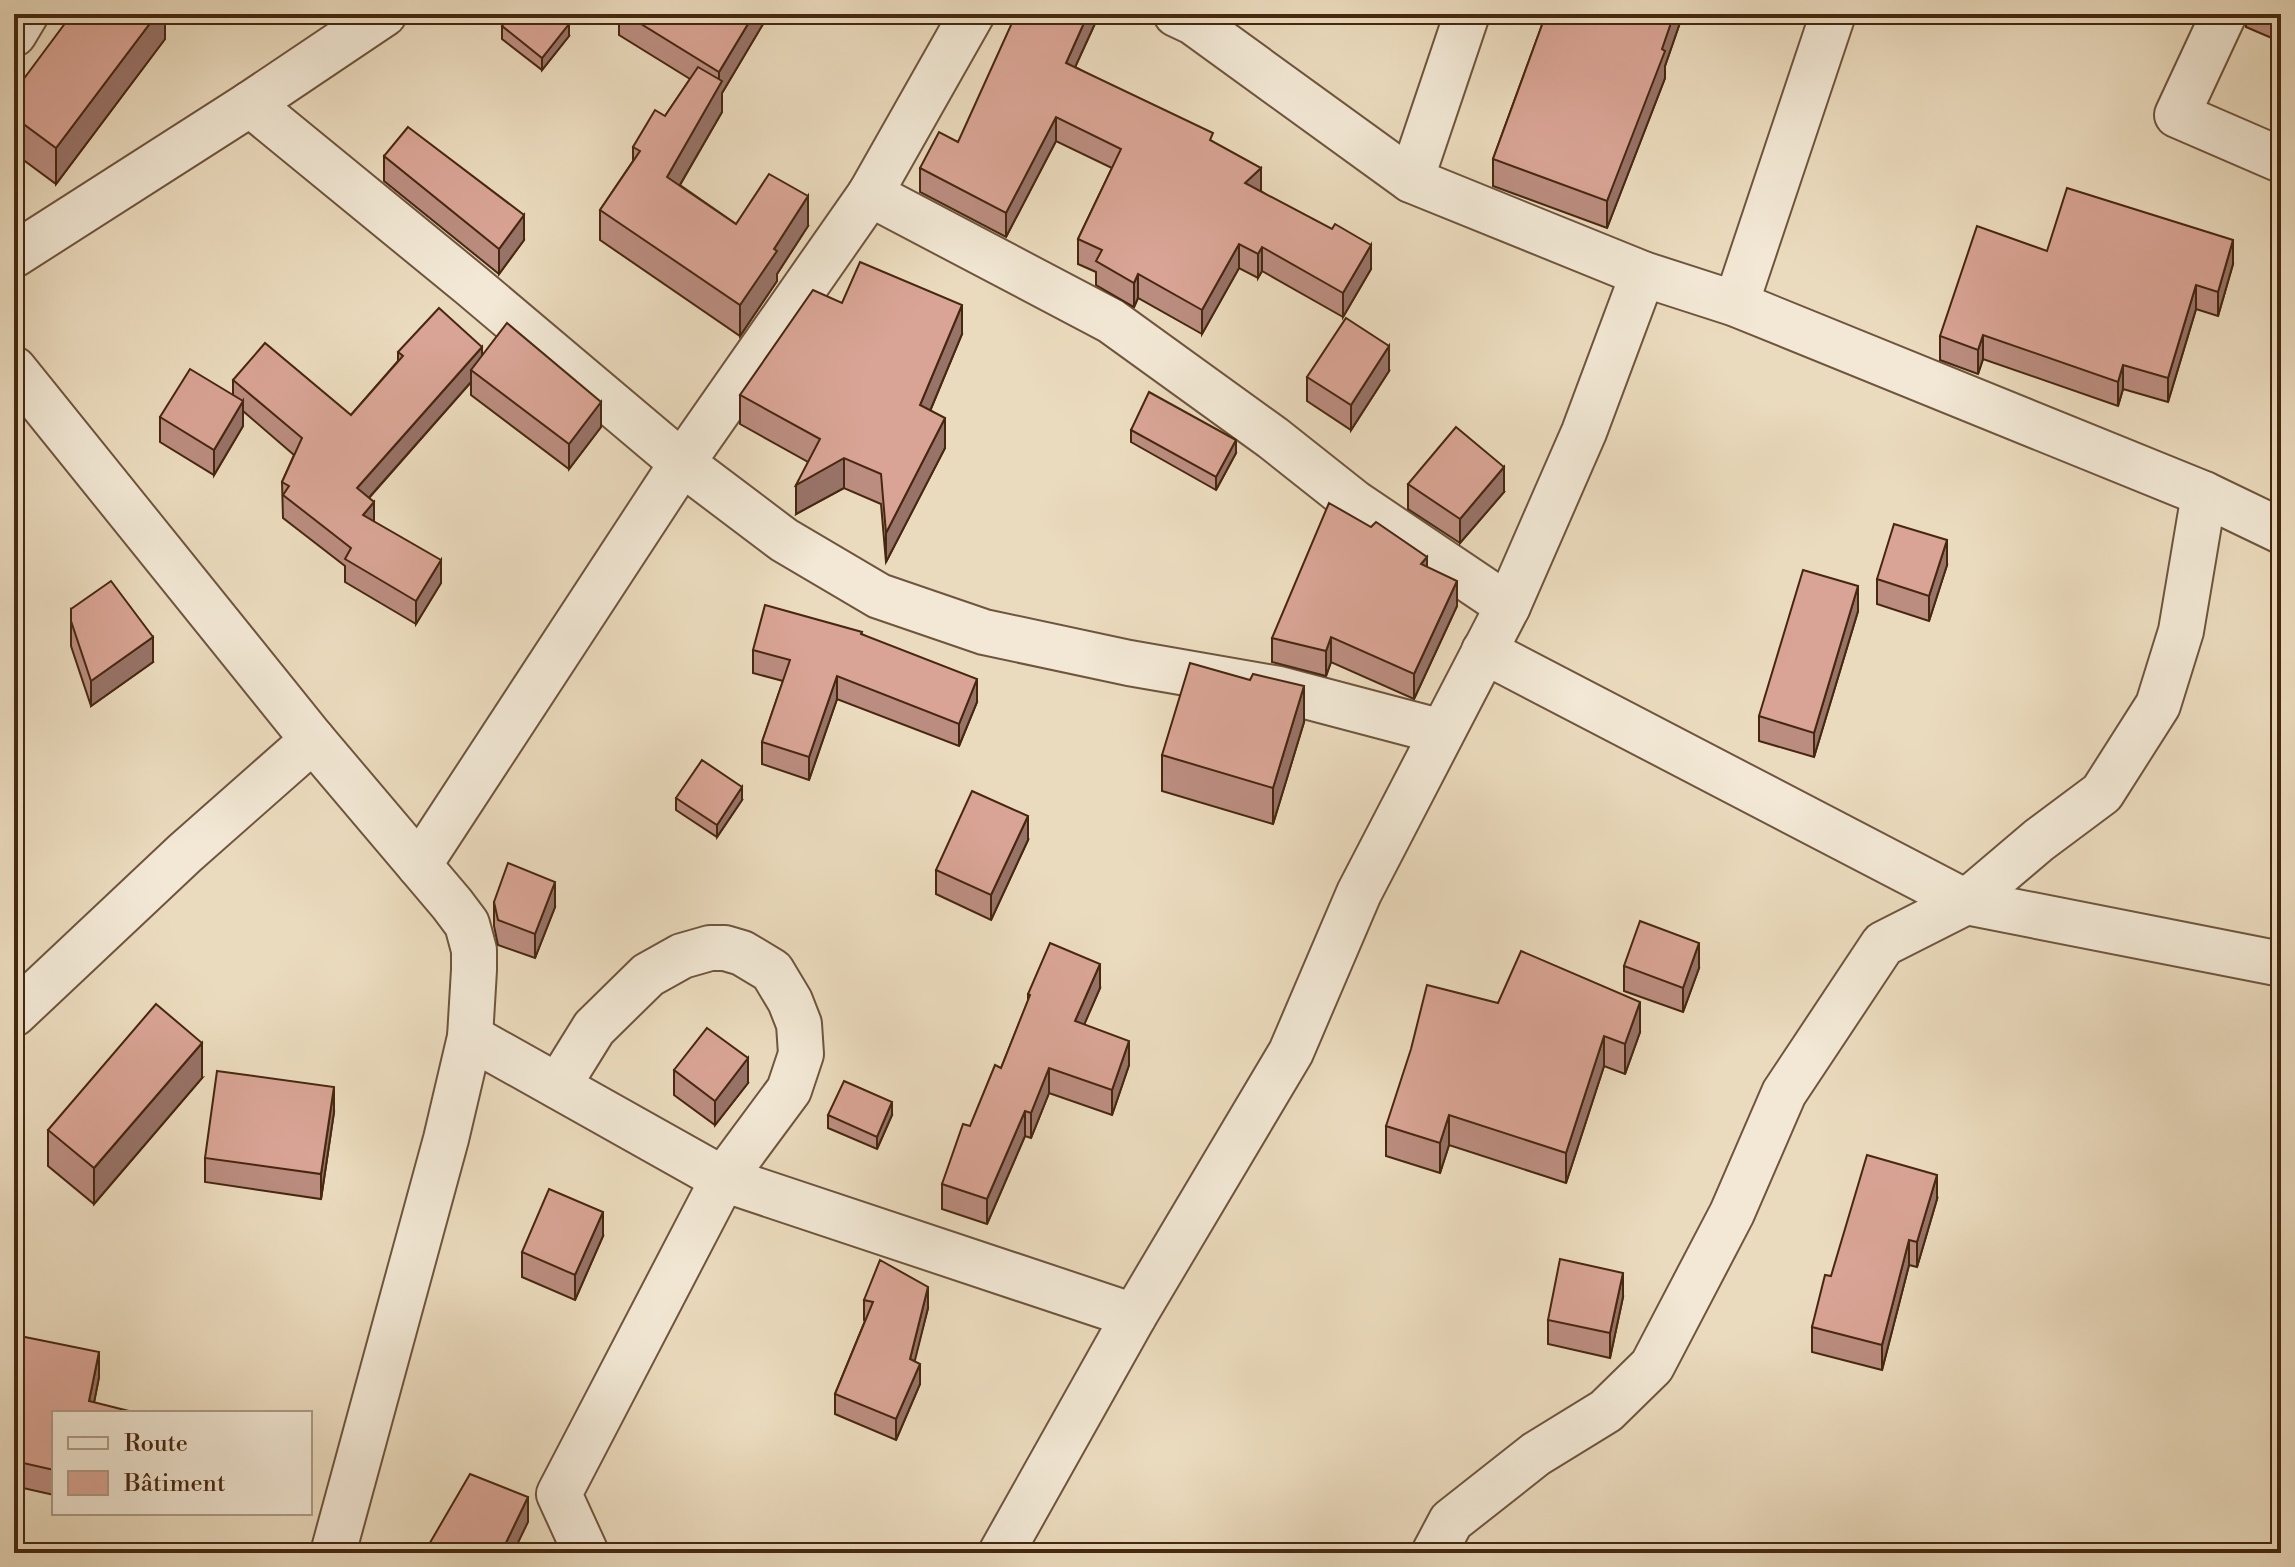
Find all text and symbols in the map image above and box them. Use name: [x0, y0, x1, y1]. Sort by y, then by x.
legend: [52, 1411, 312, 1515]
text: Route: [124, 1429, 188, 1459]
text: Bâtiment: [123, 1469, 226, 1499]

